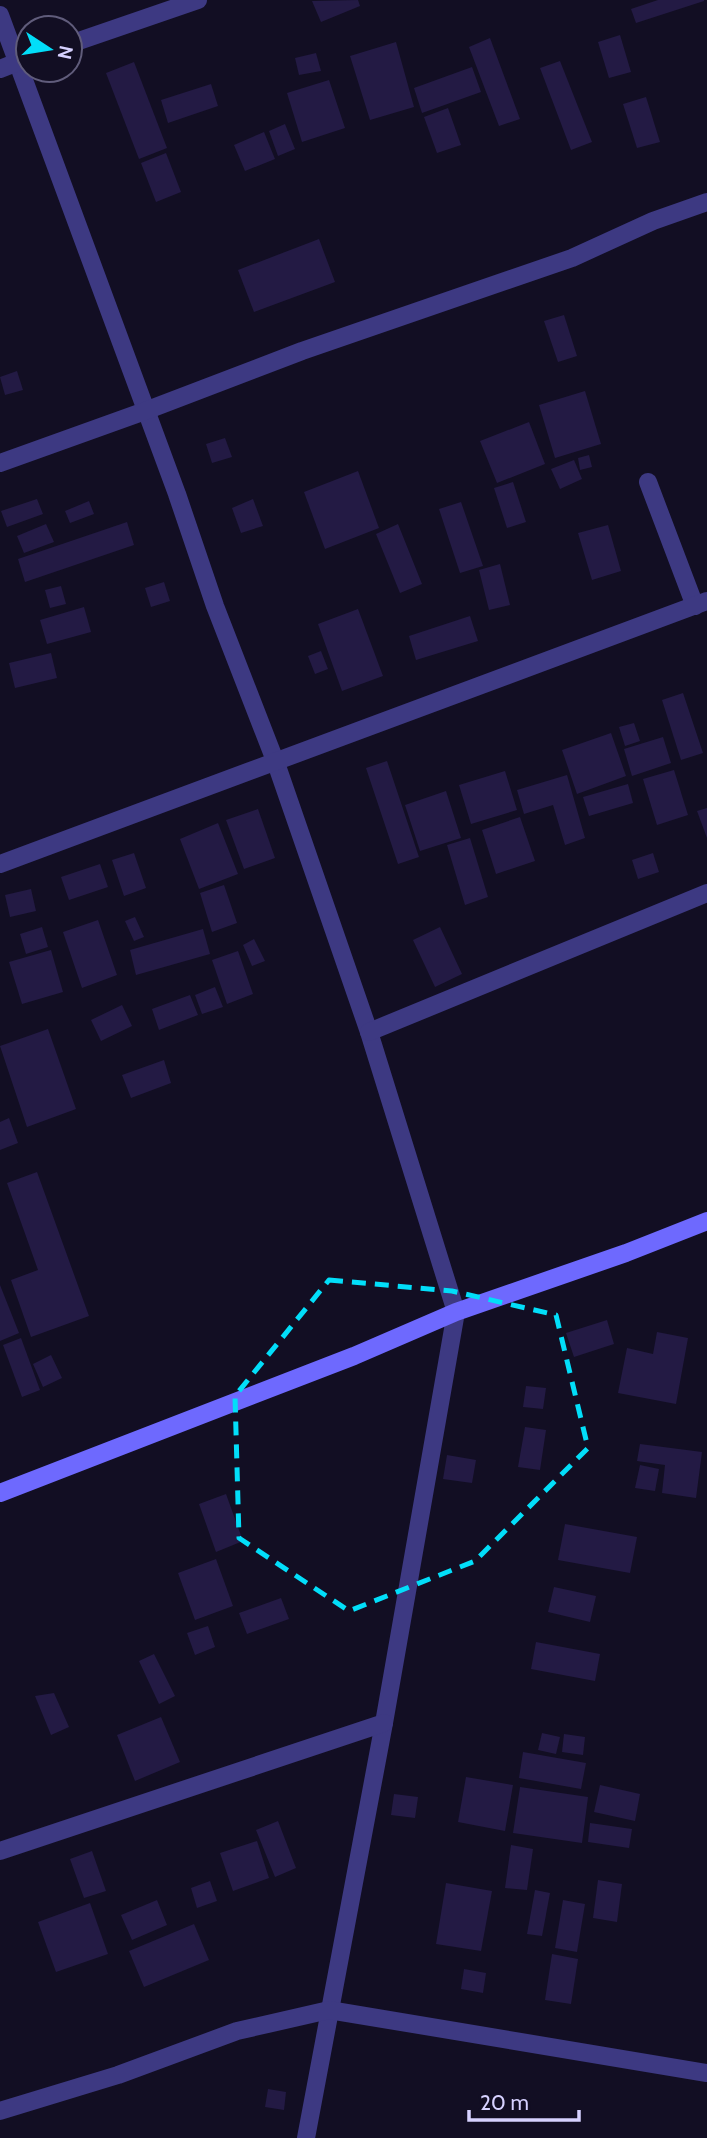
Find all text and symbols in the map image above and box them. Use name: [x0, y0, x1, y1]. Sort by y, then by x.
north arrow: [14, 14, 84, 84]
text: N: [52, 43, 78, 61]
scale bar: [469, 2078, 579, 2122]
text: 20 m: [480, 2090, 529, 2115]

